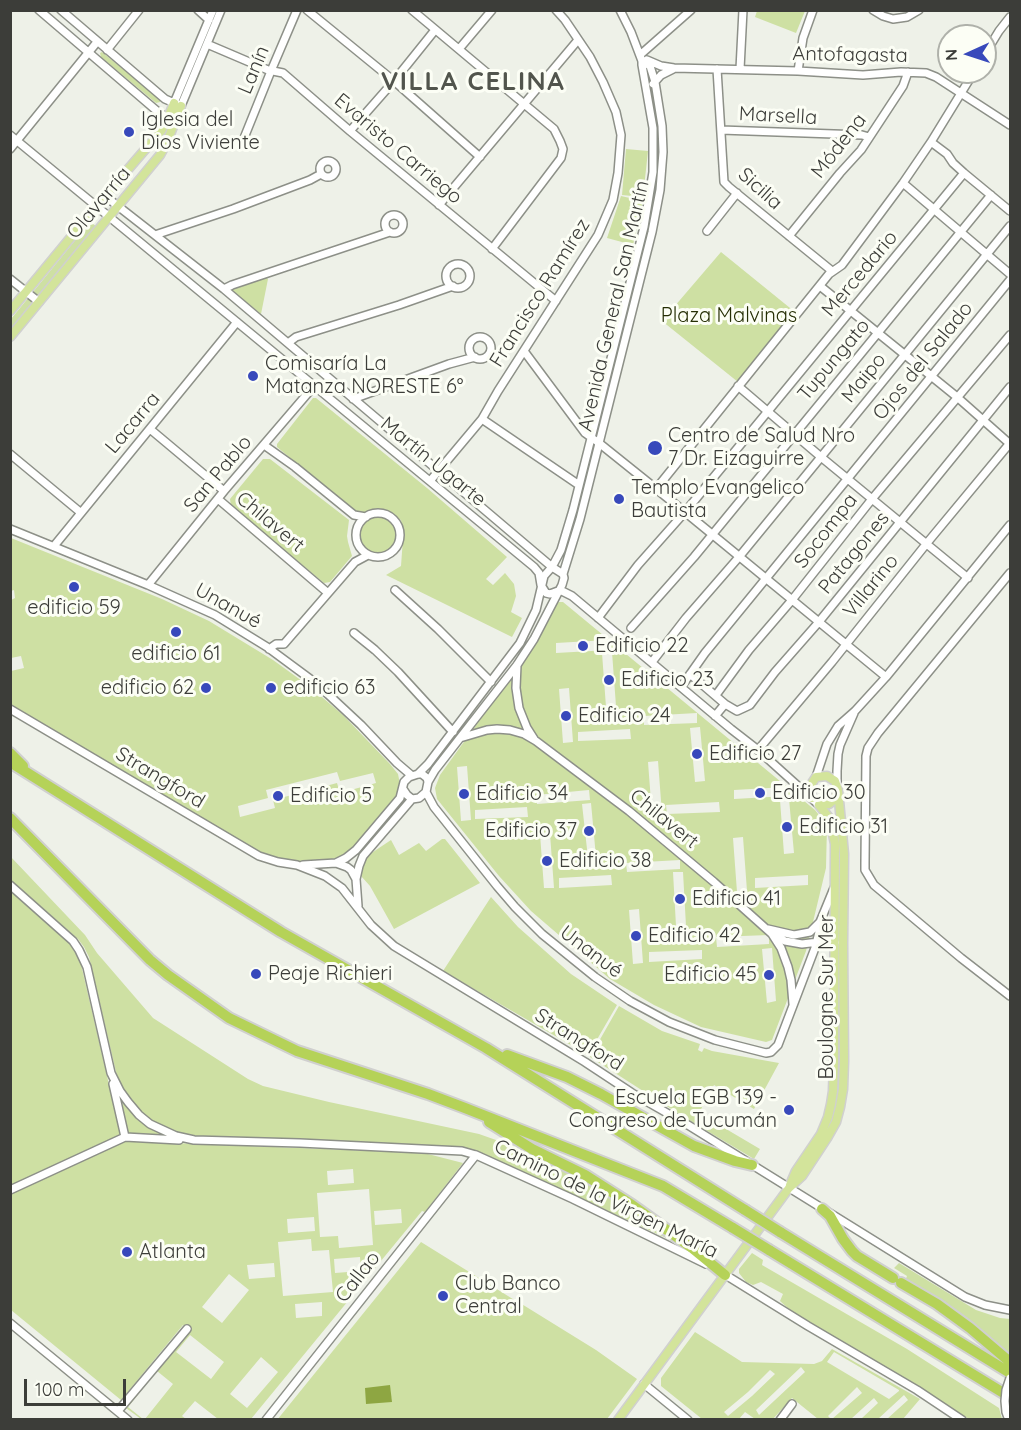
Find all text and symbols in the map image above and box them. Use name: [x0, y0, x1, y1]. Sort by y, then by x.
north arrow: [937, 24, 997, 84]
street label: Lanín: [233, 42, 275, 98]
street label: Antofagasta: [792, 42, 908, 68]
text: N: [941, 48, 961, 61]
district label: VILLA CELINA: [381, 66, 565, 98]
street label: Evaristo Carriego: [329, 89, 467, 209]
street label: Marsella: [738, 102, 818, 130]
place label: Iglesia del Dios Viviente: [141, 108, 260, 155]
street label: Módena: [806, 109, 872, 183]
marker: Iglesia del Dios Viviente: [122, 125, 136, 139]
street label: Olavarría: [62, 162, 136, 244]
street label: Sicilia: [733, 163, 787, 215]
street label: Avenida General San Martín: [573, 178, 655, 434]
street label: Francisco Ramírez: [485, 214, 595, 372]
street label: Mercedario: [817, 226, 903, 322]
street label: Ojos del Salado: [868, 297, 978, 425]
park label: Plaza Malvinas: [661, 304, 797, 328]
street label: Tupungato: [793, 314, 875, 406]
street label: Maipo: [837, 348, 891, 408]
place label: Comisaría La Matanza NORESTE 6°: [265, 352, 463, 399]
marker: Comisaría La Matanza NORESTE 6°: [246, 369, 260, 383]
street label: Lacarra: [101, 388, 165, 458]
street label: Martín Ugarte: [375, 412, 491, 512]
place label: Centro de Salud Nro 7 Dr. Eizaguirre: [668, 424, 855, 471]
street label: San Pablo: [179, 431, 257, 517]
marker: Centro de Salud Nro 7 Dr. Eizaguirre: [646, 439, 664, 457]
place label: Templo Evangelico Bautista: [631, 476, 804, 523]
street label: Chilavert: [231, 487, 309, 557]
street label: Socompa: [789, 489, 863, 573]
marker: Templo Evangelico Bautista: [612, 492, 626, 506]
street label: Patagones: [813, 507, 895, 599]
street label: Villarino: [838, 549, 904, 623]
street label: Unanué: [191, 578, 265, 634]
marker: edificio 59: [67, 580, 81, 594]
place label: edificio 59: [27, 596, 121, 620]
marker: edificio 61: [169, 625, 183, 639]
place label: Edificio 22: [595, 634, 688, 658]
marker: Edificio 22: [576, 639, 590, 653]
place label: edificio 61: [131, 642, 221, 666]
place label: Edificio 23: [621, 668, 714, 692]
marker: Edificio 23: [602, 673, 616, 687]
place label: edificio 62: [101, 676, 194, 700]
place label: edificio 63: [283, 676, 376, 700]
marker: edificio 62: [199, 681, 213, 695]
marker: edificio 63: [264, 681, 278, 695]
place label: Edificio 24: [578, 704, 671, 728]
marker: Edificio 24: [559, 709, 573, 723]
street label: Strangford: [111, 742, 209, 814]
place label: Edificio 27: [709, 742, 801, 766]
marker: Edificio 27: [690, 747, 704, 761]
place label: Edificio 30: [772, 781, 866, 805]
place label: Edificio 34: [476, 782, 568, 806]
place label: Edificio 5: [290, 784, 372, 808]
street label: Chilavert: [625, 784, 703, 854]
marker: Edificio 30: [753, 786, 767, 800]
marker: Edificio 34: [457, 787, 471, 801]
marker: Edificio 5: [271, 789, 285, 803]
place label: Edificio 31: [799, 815, 888, 839]
place label: Edificio 37: [485, 819, 577, 843]
marker: Edificio 31: [780, 820, 794, 834]
marker: Edificio 37: [582, 824, 596, 838]
place label: Edificio 38: [559, 849, 652, 873]
marker: Edificio 38: [540, 854, 554, 868]
place label: Edificio 41: [692, 887, 781, 911]
marker: Edificio 41: [673, 892, 687, 906]
street label: Boulogne Sur Mer: [815, 914, 839, 1080]
street label: Unanué: [555, 921, 627, 983]
place label: Edificio 42: [648, 924, 741, 948]
marker: Edificio 42: [629, 929, 643, 943]
place label: Peaje Richieri: [268, 962, 392, 986]
place label: Edificio 45: [664, 963, 757, 987]
marker: Peaje Richieri: [249, 967, 263, 981]
marker: Edificio 45: [762, 968, 776, 982]
street label: Strangford: [530, 1003, 628, 1077]
place label: Escuela EGB 139 - Congreso de Tucumán: [569, 1086, 777, 1133]
marker: Escuela EGB 139 - Congreso de Tucumán: [782, 1103, 796, 1117]
street label: Camino de la Virgen María: [490, 1134, 722, 1264]
place label: Atlanta: [139, 1240, 206, 1264]
marker: Atlanta: [120, 1245, 134, 1259]
street label: Callao: [331, 1247, 385, 1307]
place label: Club Banco Central: [455, 1272, 561, 1319]
marker: Club Banco Central: [436, 1289, 450, 1303]
scale bar: [27, 1367, 129, 1405]
text: 100 m: [35, 1378, 84, 1401]

